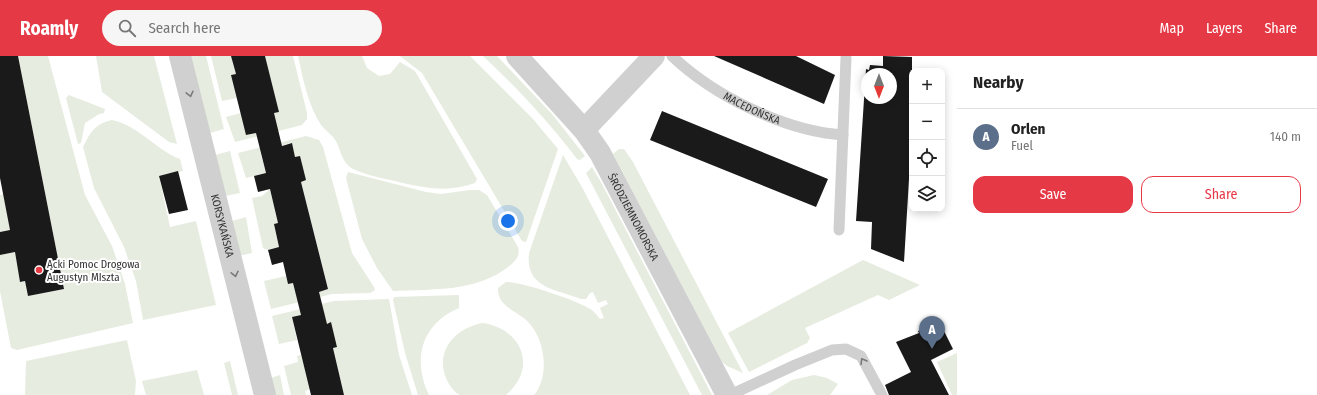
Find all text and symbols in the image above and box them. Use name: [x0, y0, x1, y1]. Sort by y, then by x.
search box: [102, 10, 382, 46]
text: Roamly: [20, 17, 78, 40]
icon: search: [116, 17, 138, 39]
text: Search here: [148, 19, 221, 37]
text: Map: [1160, 20, 1184, 37]
text: Layers: [1206, 20, 1242, 37]
text: Share: [1264, 20, 1297, 37]
north arrow: [861, 68, 897, 104]
map controls: [909, 68, 945, 212]
button: +: [909, 68, 945, 104]
text: Nearby: [973, 72, 1024, 93]
one-way arrow: [185, 90, 194, 97]
street label: MACEDOŃSKA: [721, 90, 782, 127]
button: −: [909, 104, 945, 140]
text: Orlen: [1011, 120, 1045, 138]
text: A: [982, 129, 990, 144]
text: 140 m: [1270, 129, 1301, 144]
text: Fuel: [1011, 138, 1033, 153]
button: locate: [909, 140, 945, 176]
street label: ŚRÓDZIEMNOMORSKA: [605, 171, 661, 263]
button: layers: [909, 176, 945, 212]
button: Save: [973, 176, 1133, 213]
button: Share: [1141, 176, 1301, 213]
street label: KORSYKAŃSKA: [208, 193, 236, 259]
your location: [498, 211, 518, 231]
place label: Ącki Pomoc Drogowa Augustyn MIszta: [47, 258, 140, 284]
marker: Ącki Pomoc Drogowa Augustyn MIszta: [34, 265, 44, 275]
one-way arrow: [231, 271, 239, 277]
pin: A: [919, 316, 945, 349]
one-way arrow: [860, 358, 868, 365]

